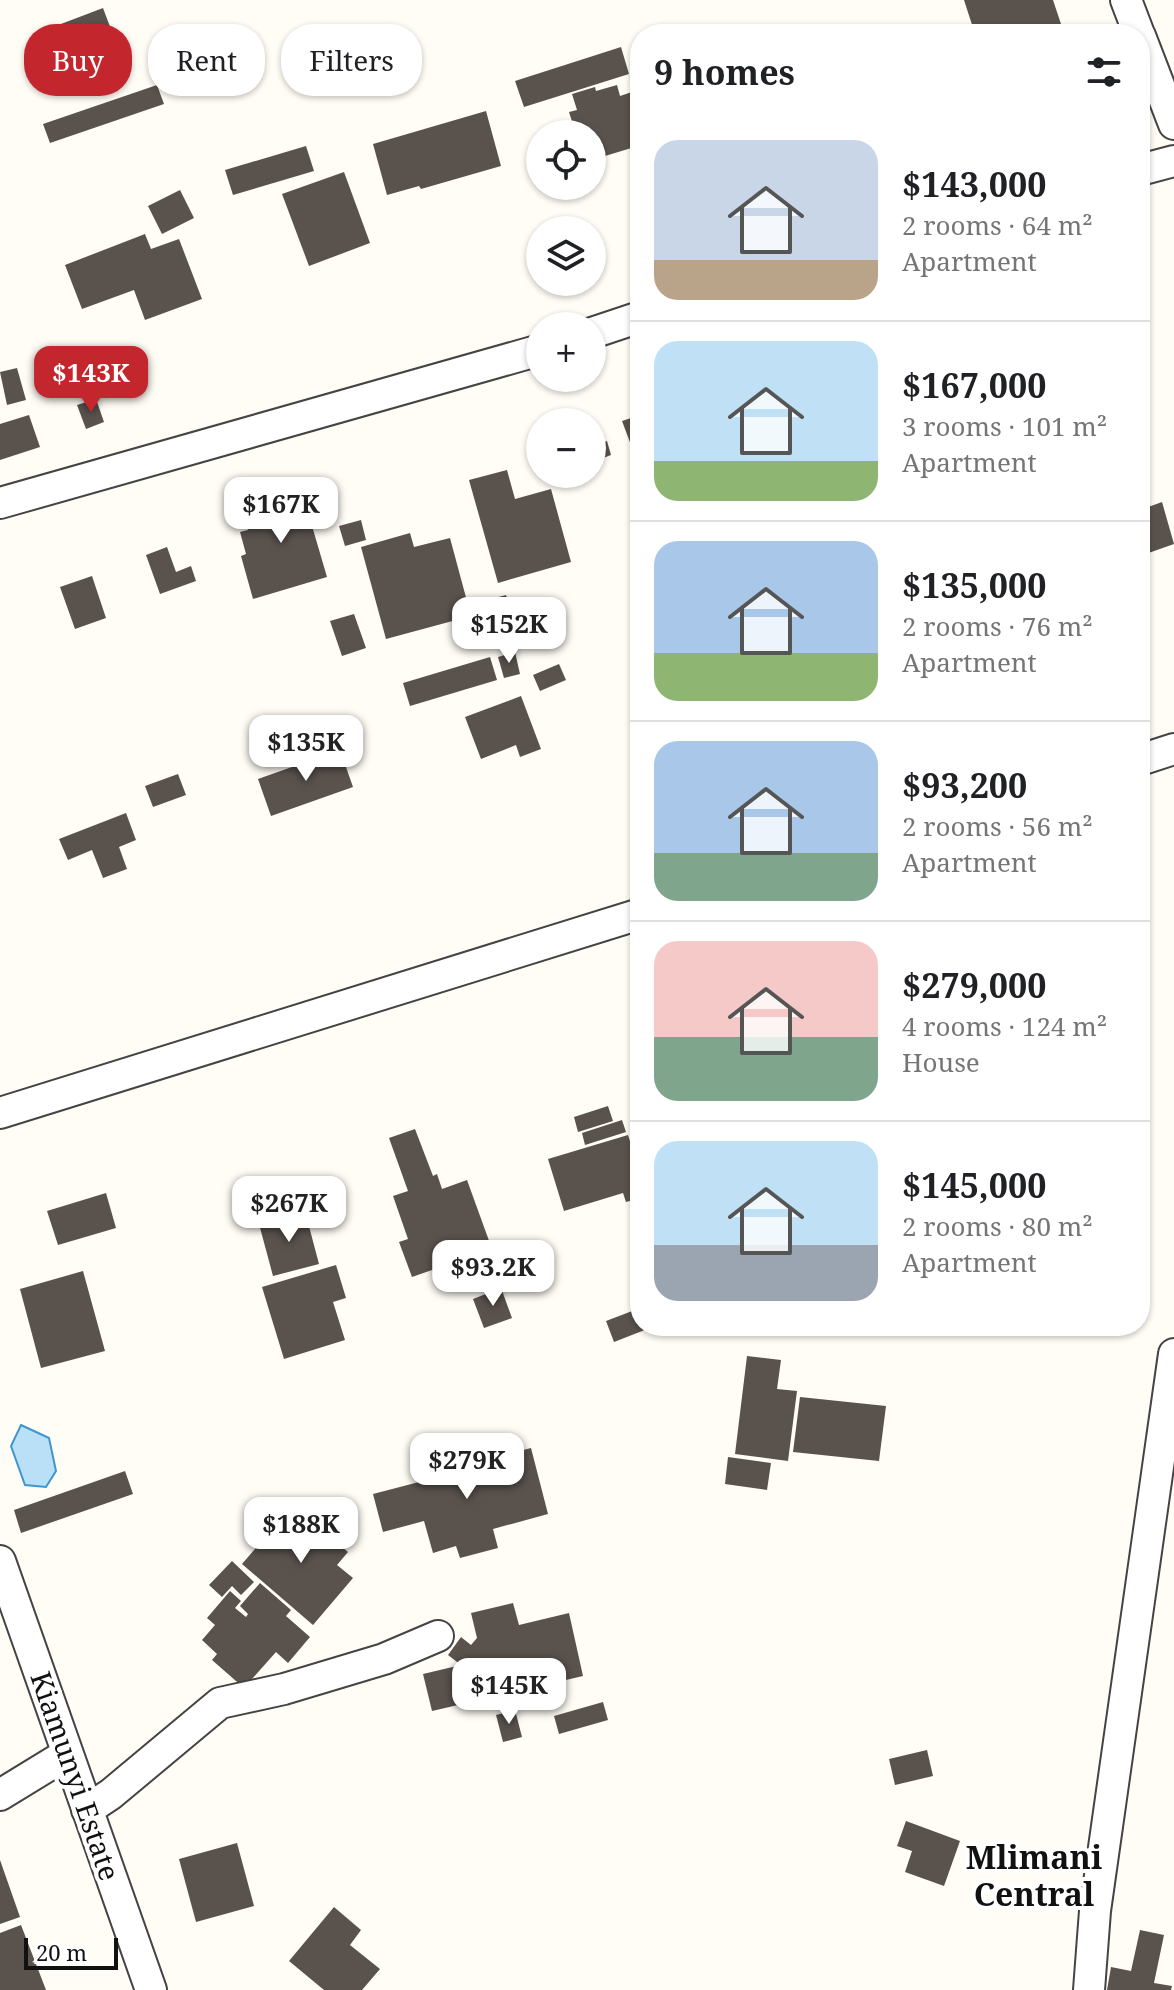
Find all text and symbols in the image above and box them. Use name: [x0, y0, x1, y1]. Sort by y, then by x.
chip: Buy: [24, 24, 132, 96]
chip: Rent: [148, 24, 265, 96]
chip: Filters: [281, 24, 422, 96]
text: 9 homes: [654, 49, 795, 95]
icon: filters: [1082, 50, 1126, 94]
map controls: [526, 120, 606, 488]
button: locate: [526, 120, 606, 200]
text: $143,000: [902, 161, 1046, 207]
icon: home: [718, 172, 814, 268]
text: 2 rooms · 64 m²: [902, 207, 1093, 243]
button: layers: [526, 216, 606, 296]
text: Apartment: [902, 243, 1037, 279]
button: +: [526, 312, 606, 392]
pin: $143K: [35, 346, 147, 414]
text: $143K: [52, 354, 130, 390]
text: $167,000: [902, 362, 1046, 408]
icon: home: [718, 373, 814, 469]
button: −: [526, 408, 606, 488]
text: 3 rooms · 101 m²: [902, 408, 1107, 444]
text: Apartment: [902, 444, 1037, 480]
pin: $167K: [225, 477, 337, 545]
text: $167K: [242, 485, 320, 521]
text: $135,000: [902, 562, 1046, 608]
icon: home: [718, 573, 814, 669]
pin: $152K: [453, 597, 565, 665]
text: $152K: [470, 605, 548, 641]
text: 2 rooms · 76 m²: [902, 608, 1093, 644]
text: Apartment: [902, 644, 1037, 680]
pin: $135K: [250, 715, 362, 783]
text: $135K: [267, 723, 345, 759]
text: $93,200: [902, 762, 1027, 808]
icon: home: [718, 773, 814, 869]
text: 2 rooms · 56 m²: [902, 808, 1093, 844]
text: Apartment: [902, 844, 1037, 880]
text: $279,000: [902, 962, 1046, 1008]
icon: home: [718, 973, 814, 1069]
text: 4 rooms · 124 m²: [902, 1008, 1107, 1044]
text: House: [902, 1044, 980, 1080]
text: $145,000: [902, 1162, 1046, 1208]
icon: home: [718, 1173, 814, 1269]
pin: $267K: [233, 1176, 345, 1244]
text: $267K: [250, 1184, 328, 1220]
text: 2 rooms · 80 m²: [902, 1208, 1093, 1244]
pin: $93.2K: [428, 1240, 558, 1308]
text: Apartment: [902, 1244, 1037, 1280]
text: $93.2K: [450, 1248, 536, 1284]
pin: $279K: [411, 1433, 523, 1501]
text: $279K: [428, 1441, 506, 1477]
pin: $188K: [245, 1497, 357, 1565]
text: $188K: [262, 1505, 340, 1541]
pin: $145K: [453, 1658, 565, 1726]
street label: Kiamunyi Estate: [22, 1666, 130, 1885]
text: $145K: [470, 1666, 548, 1702]
district label: Mlimani Central: [966, 1835, 1102, 1915]
scale bar: [24, 1934, 118, 1970]
text: 20 m: [36, 1937, 87, 1967]

